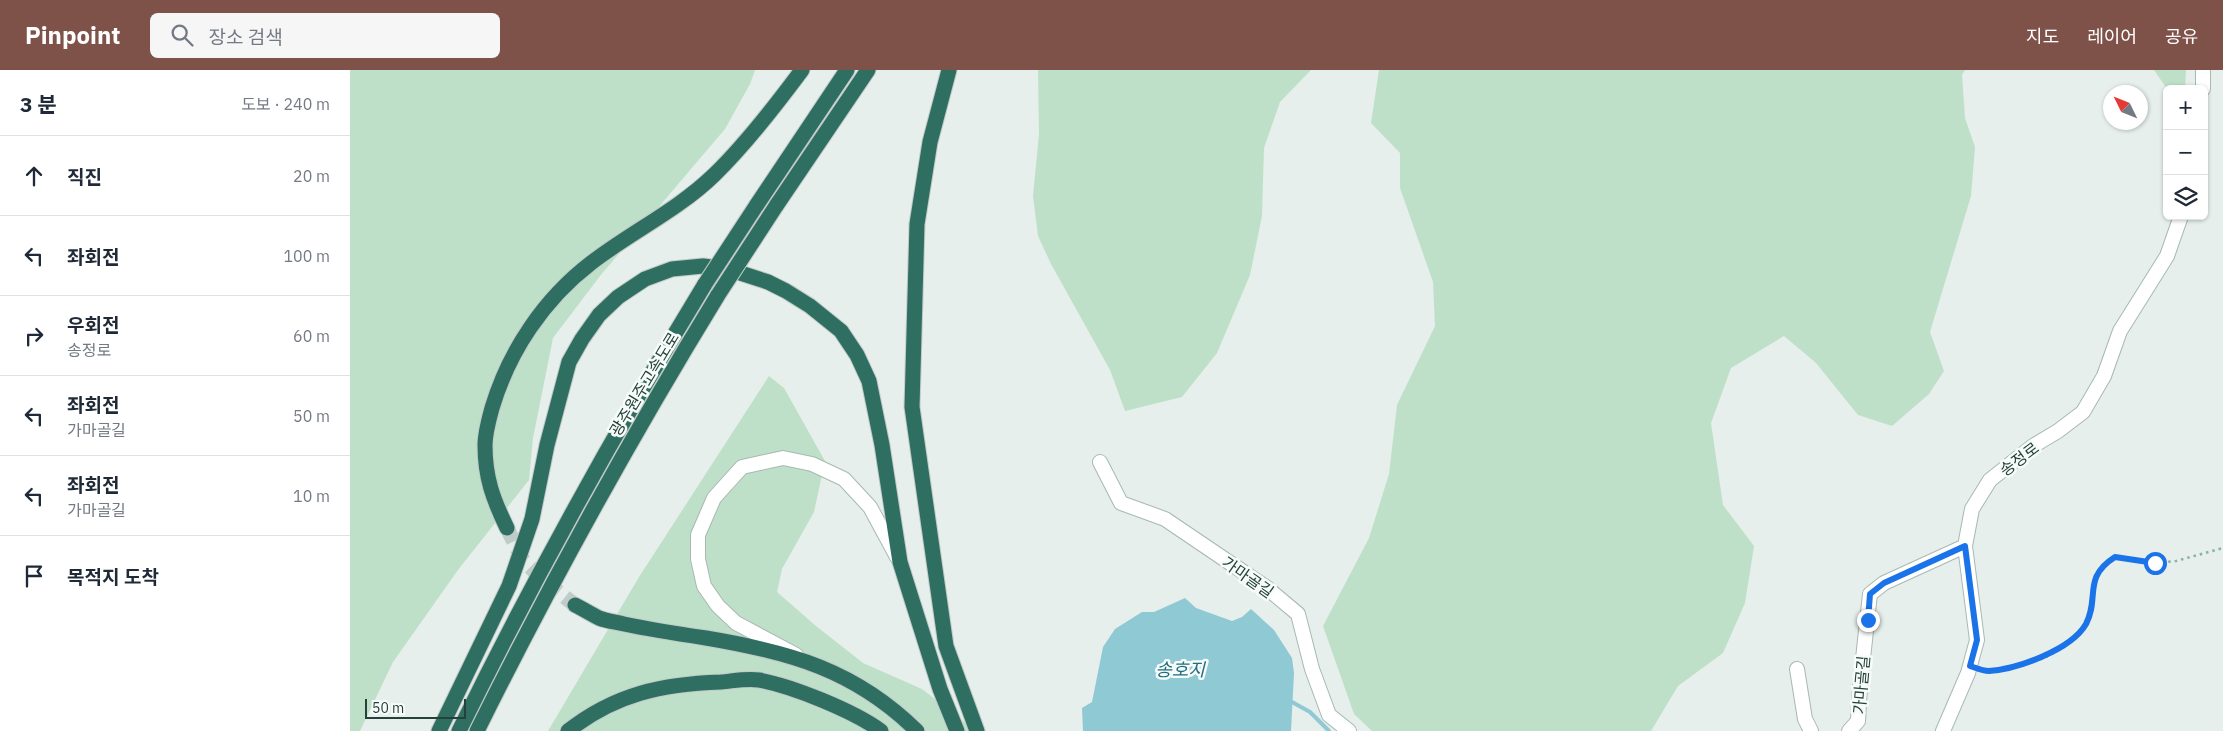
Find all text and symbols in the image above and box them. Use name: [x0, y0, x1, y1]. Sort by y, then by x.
search box: [150, 13, 500, 58]
text: Pinpoint: [25, 19, 120, 51]
icon: search: [168, 21, 196, 49]
text: 장소 검색: [208, 25, 283, 49]
text: 지도: [2026, 25, 2059, 48]
text: 레이어: [2087, 25, 2137, 48]
text: 공유: [2165, 25, 2198, 48]
north arrow: [2103, 85, 2148, 130]
map controls: [2163, 85, 2208, 220]
button: +: [2163, 85, 2208, 130]
text: 3 분: [20, 90, 57, 118]
text: 도보 · 240 m: [241, 94, 330, 114]
button: −: [2163, 130, 2208, 175]
icon: ahead: [20, 162, 48, 190]
text: 직진: [67, 165, 102, 189]
text: 20 m: [293, 166, 330, 186]
button: layers: [2163, 175, 2208, 220]
icon: left: [20, 242, 48, 270]
text: 좌회전: [67, 245, 119, 269]
text: 100 m: [283, 246, 330, 266]
text: 우회전: [67, 313, 119, 337]
icon: right: [20, 322, 48, 350]
text: 60 m: [293, 326, 330, 346]
street label: 광주원주고속도로: [605, 328, 683, 440]
text: 송정로: [67, 340, 111, 360]
text: 좌회전: [67, 393, 119, 417]
icon: left: [20, 402, 48, 430]
text: 50 m: [293, 406, 330, 426]
text: 가마골길: [67, 420, 126, 440]
street label: 송정로: [1995, 438, 2043, 480]
text: 좌회전: [67, 473, 119, 497]
icon: left: [20, 482, 48, 510]
text: 10 m: [293, 486, 330, 506]
text: 가마골길: [67, 500, 126, 520]
street label: 가마골길: [1218, 552, 1278, 602]
route start: [2144, 552, 2167, 575]
icon: arrive: [20, 562, 48, 590]
text: 목적지 도착: [67, 565, 159, 589]
route end: [1857, 609, 1880, 632]
street label: 가마골길: [1848, 655, 1874, 715]
water label: 송호지: [1155, 658, 1206, 681]
scale bar: [365, 696, 466, 719]
text: 50 m: [372, 699, 404, 717]

